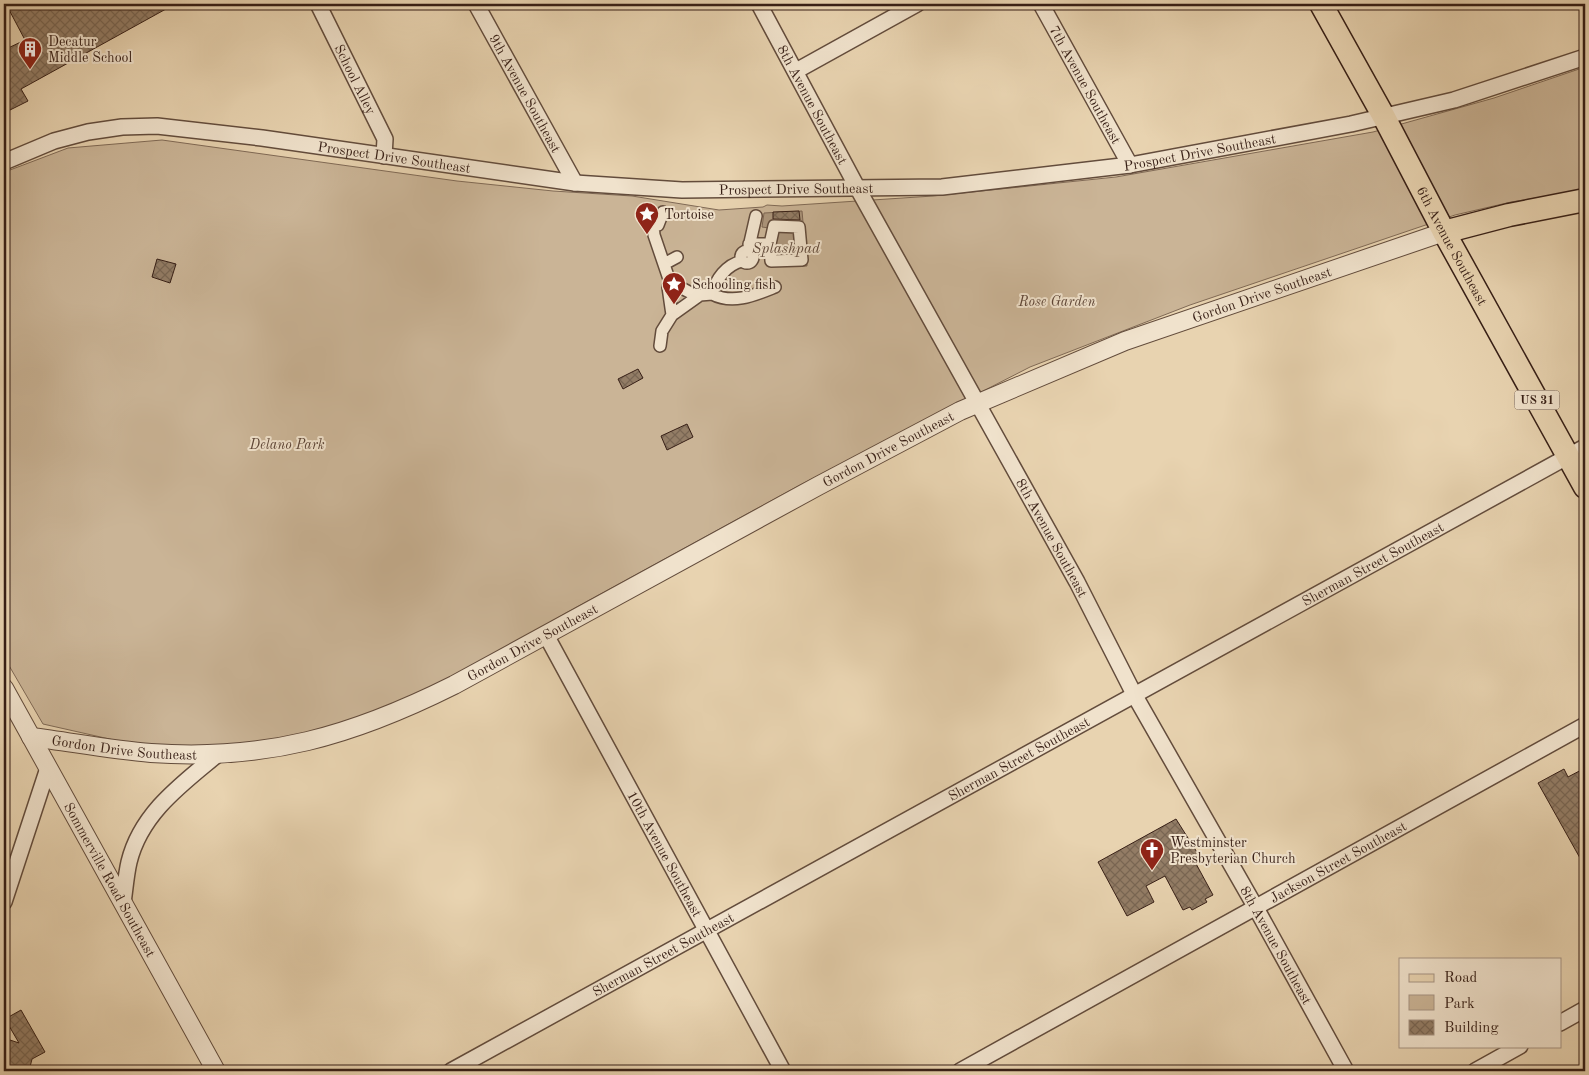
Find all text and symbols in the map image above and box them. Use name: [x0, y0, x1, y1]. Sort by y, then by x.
street label: 7th Avenue Southeast: [1046, 23, 1123, 147]
street label: 9th Avenue Southeast: [486, 32, 563, 155]
place label: Decatur Middle School: [48, 35, 133, 65]
building icon: Decatur Middle School: [17, 36, 43, 70]
street label: School Alley: [331, 42, 378, 117]
street label: 8th Avenue Southeast: [774, 43, 850, 167]
street label: Prospect Drive Southeast: [1123, 132, 1277, 174]
street label: Prospect Drive Southeast: [317, 140, 472, 176]
street label: Prospect Drive Southeast: [719, 182, 874, 198]
street label: 6th Avenue Southeast: [1414, 184, 1489, 308]
place icon: Tortoise: [634, 201, 660, 235]
place label: Tortoise: [664, 208, 714, 222]
water label: Splashpad: [752, 242, 821, 257]
street label: Gordon Drive Southeast: [1191, 265, 1334, 325]
place icon: Schooling fish: [661, 271, 687, 305]
place label: Schooling fish: [692, 278, 776, 292]
park label: Rose Garden: [1017, 295, 1096, 309]
road number: US 31: [1514, 390, 1560, 410]
street label: Gordon Drive Southeast: [821, 409, 957, 490]
park label: Delano Park: [248, 438, 325, 452]
street label: 8th Avenue Southeast: [1013, 477, 1090, 600]
street label: Sherman Street Southeast: [1300, 520, 1446, 609]
street label: Gordon Drive Southeast: [465, 602, 600, 684]
street label: Sherman Street Southeast: [946, 715, 1092, 804]
street label: Gordon Drive Southeast: [51, 734, 197, 762]
street label: 10th Avenue Southeast: [624, 789, 704, 920]
street label: Sommerville Road Southeast: [61, 800, 158, 960]
street label: Jackson Street Southeast: [1268, 819, 1409, 906]
place label: Westminster Presbyterian Church: [1170, 836, 1296, 866]
church icon: Westminster Presbyterian Church: [1139, 837, 1165, 871]
street label: 8th Avenue Southeast: [1237, 884, 1314, 1007]
street label: Sherman Street Southeast: [590, 911, 737, 1000]
legend: [1399, 958, 1562, 1048]
text: Road: [1444, 971, 1478, 986]
text: Park: [1444, 997, 1475, 1012]
text: Building: [1444, 1021, 1499, 1036]

